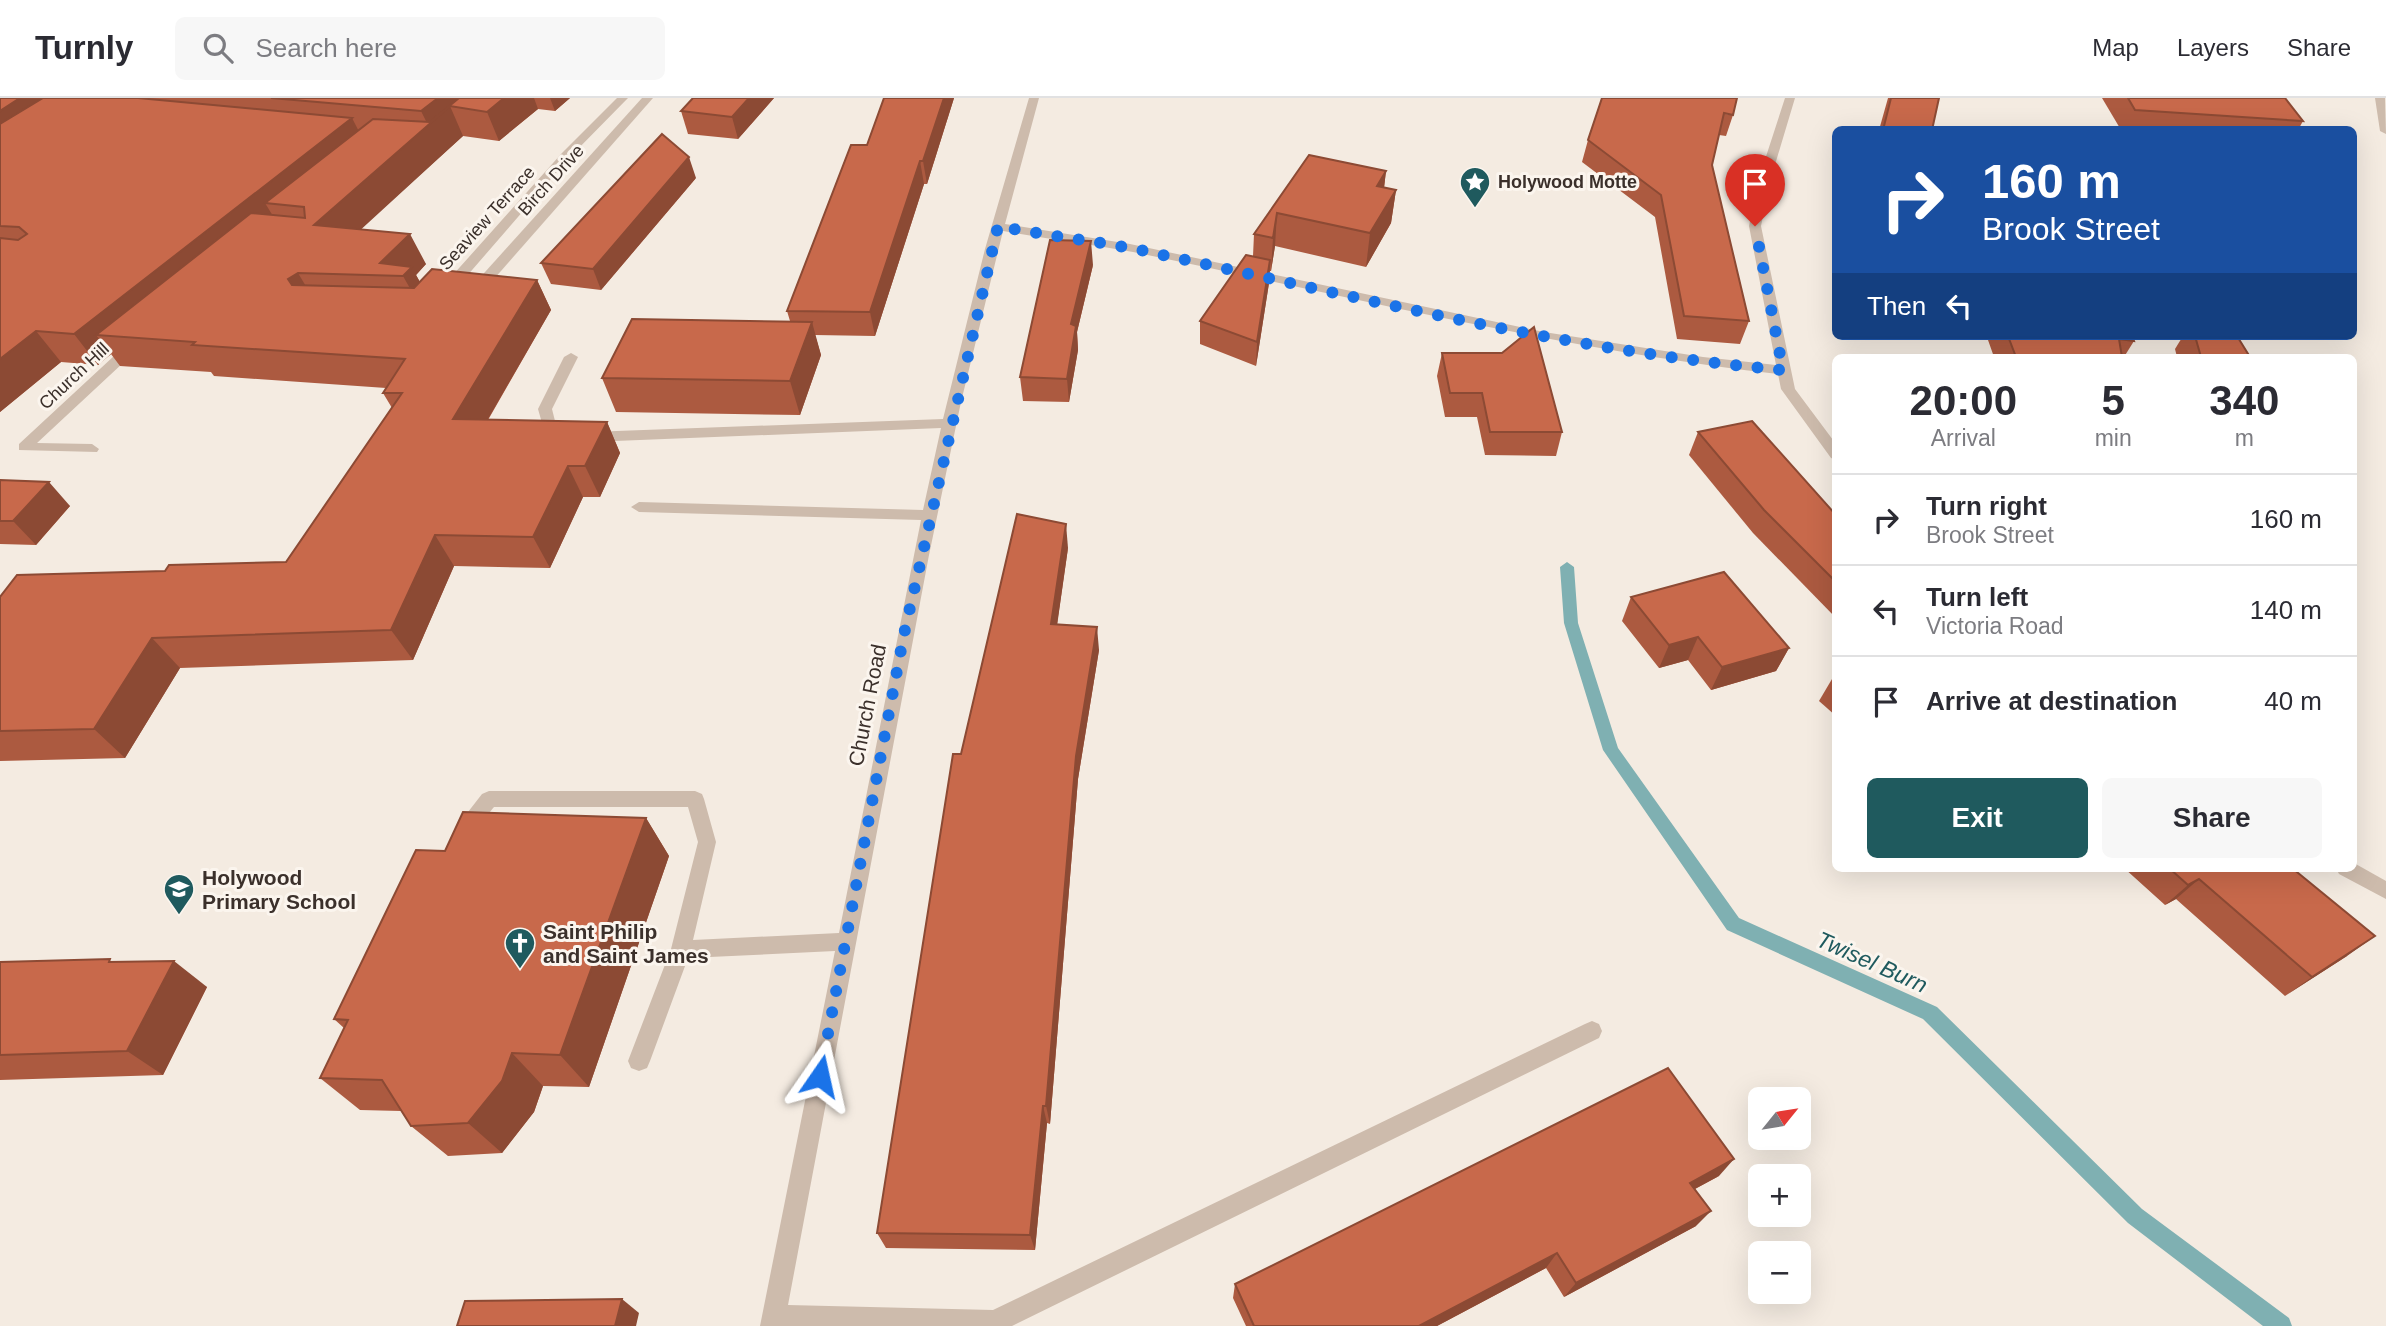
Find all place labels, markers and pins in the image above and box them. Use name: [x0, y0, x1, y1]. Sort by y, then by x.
pin: [1725, 154, 1785, 226]
place icon: Holywood Motte: [1458, 165, 1492, 209]
place label: Holywood Motte: [1498, 172, 1637, 192]
place label: Holywood Primary School: [202, 866, 356, 913]
school or university icon: Holywood Primary School: [162, 872, 196, 916]
place label: Saint Philip and Saint James: [543, 920, 709, 967]
church icon: Saint Philip and Saint James: [503, 926, 537, 970]

